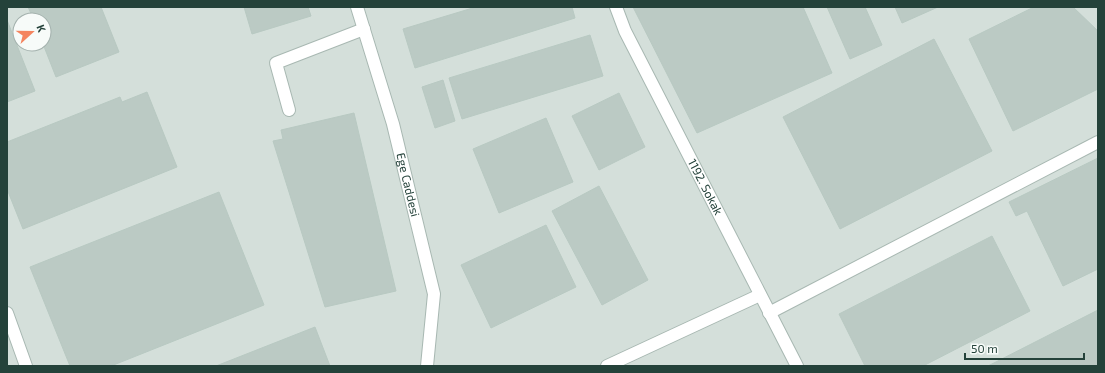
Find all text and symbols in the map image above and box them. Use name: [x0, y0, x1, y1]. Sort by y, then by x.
north arrow: [12, 12, 52, 52]
text: K: [34, 23, 49, 34]
street label: Ege Caddesi: [394, 151, 423, 218]
street label: 1192. Sokak: [686, 156, 726, 217]
scale bar: [965, 335, 1084, 361]
text: 50 m: [971, 341, 998, 355]

